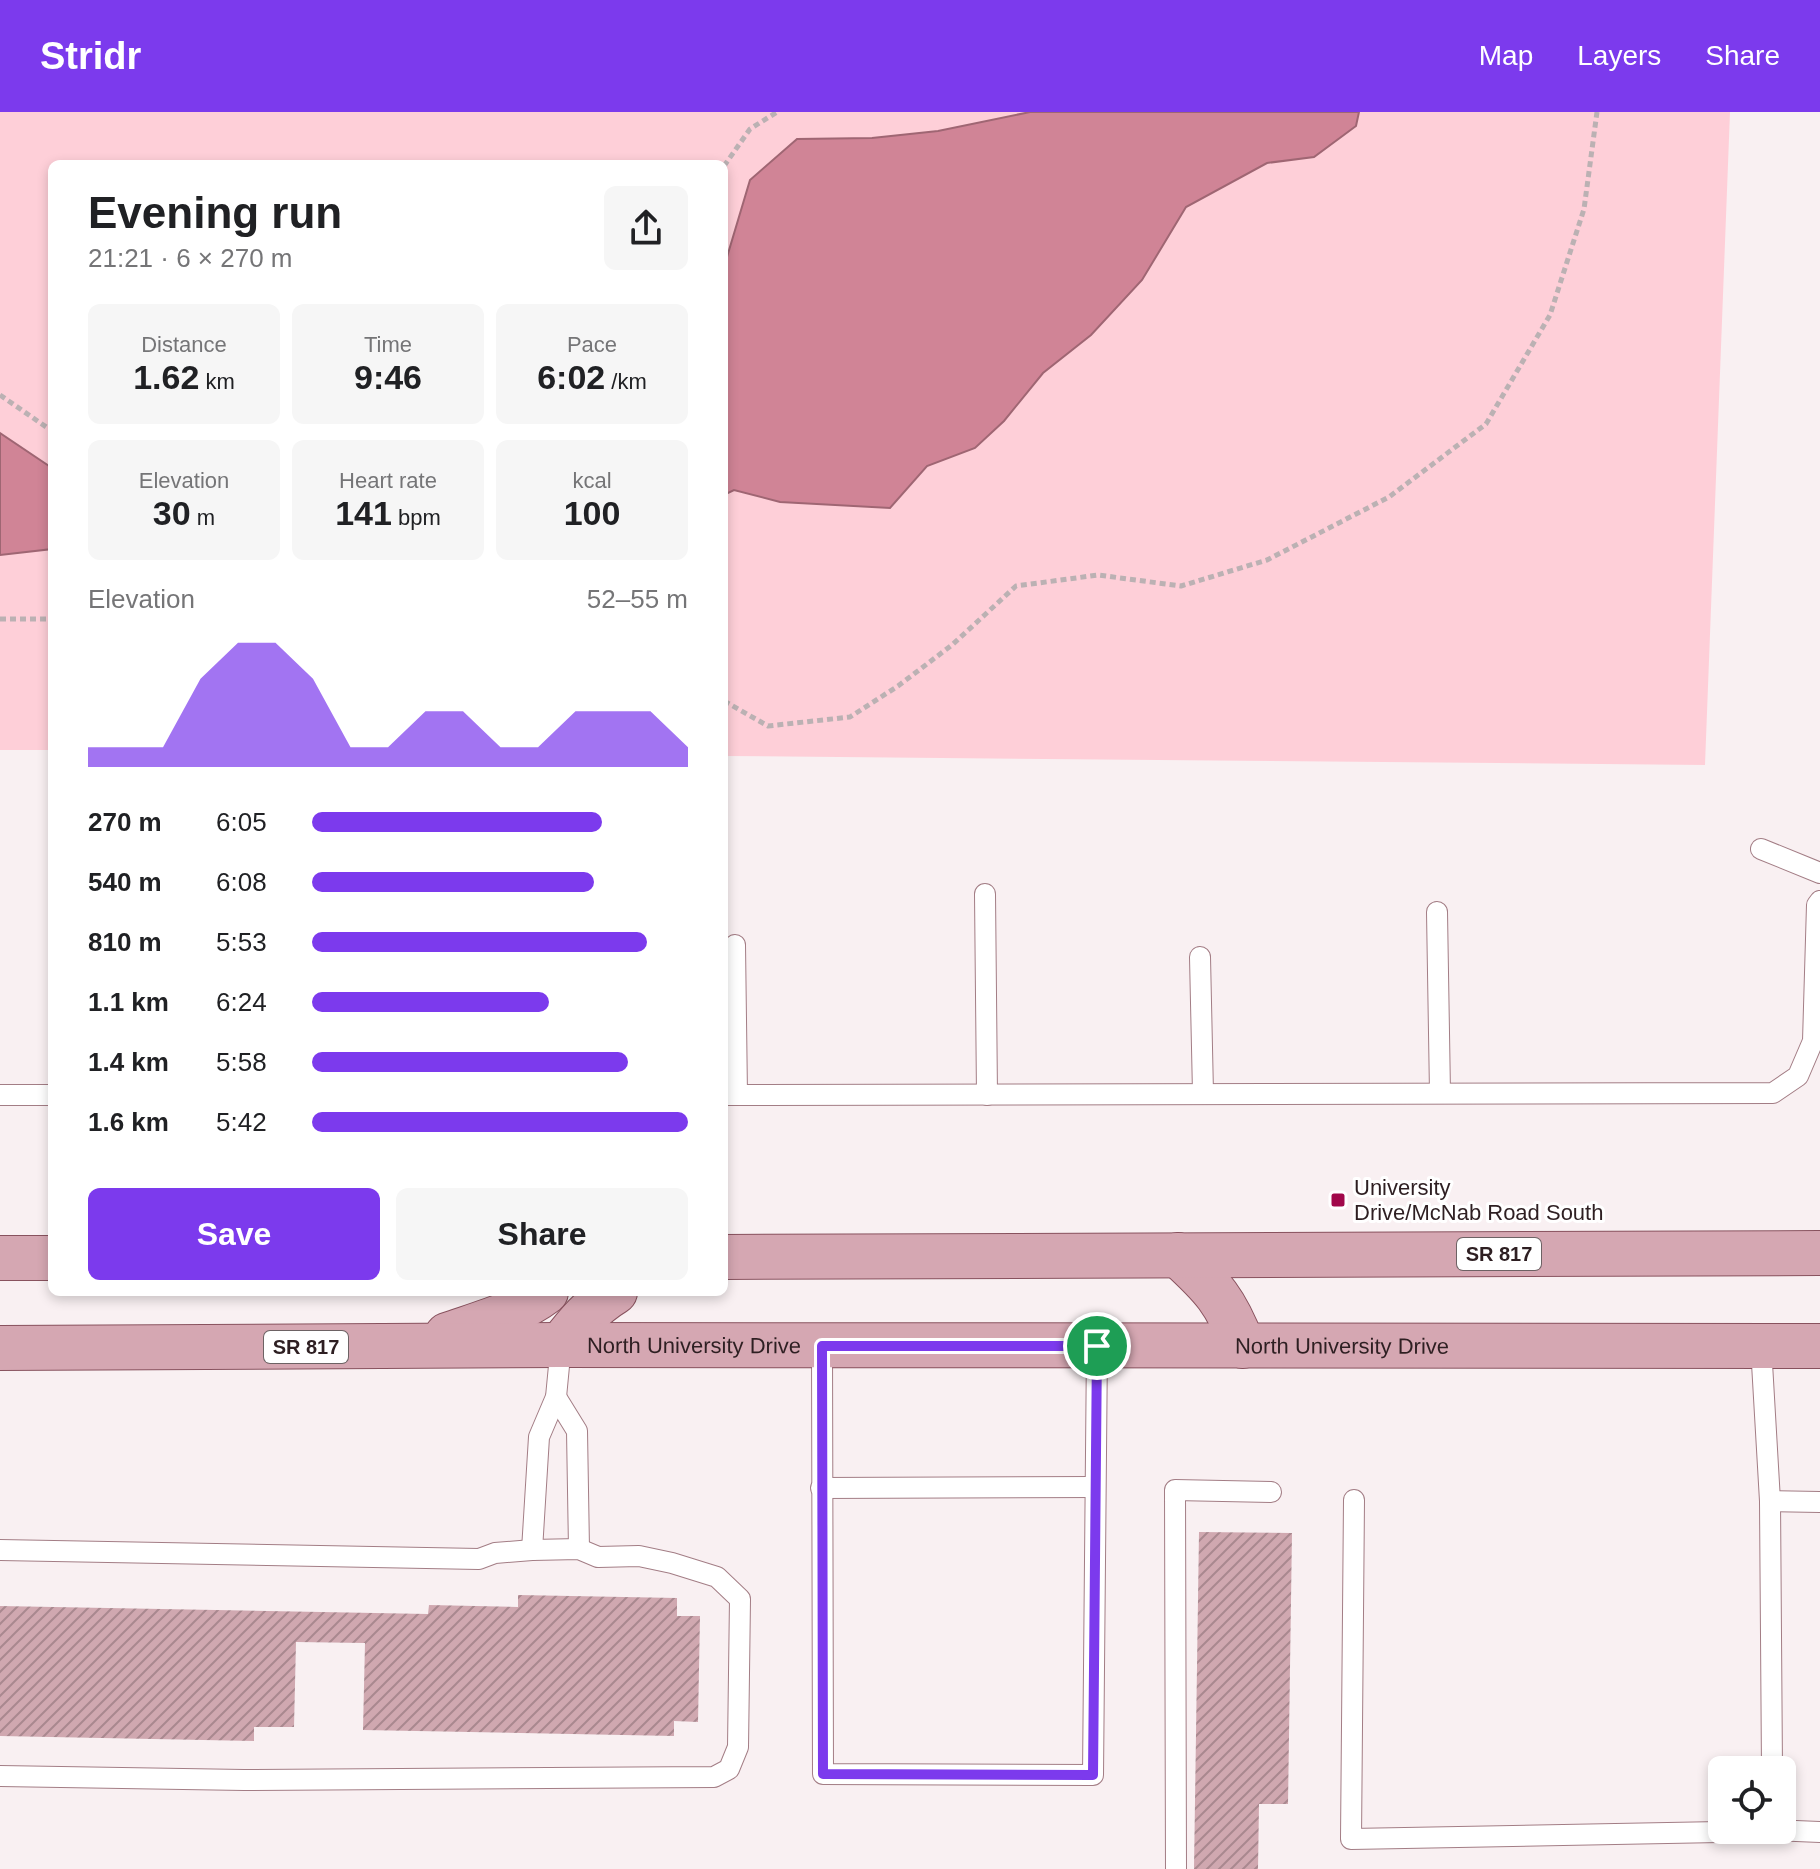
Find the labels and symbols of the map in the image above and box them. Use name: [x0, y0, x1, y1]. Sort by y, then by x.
place label: University Drive/McNab Road South: [1354, 1175, 1603, 1225]
marker: University Drive/McNab Road South: [1329, 1191, 1347, 1209]
road number: SR 817: [1457, 1238, 1541, 1270]
pin: [1063, 1312, 1131, 1380]
road number: SR 817: [264, 1331, 348, 1363]
street label: North University Drive: [587, 1333, 801, 1358]
street label: North University Drive: [1235, 1333, 1449, 1358]

